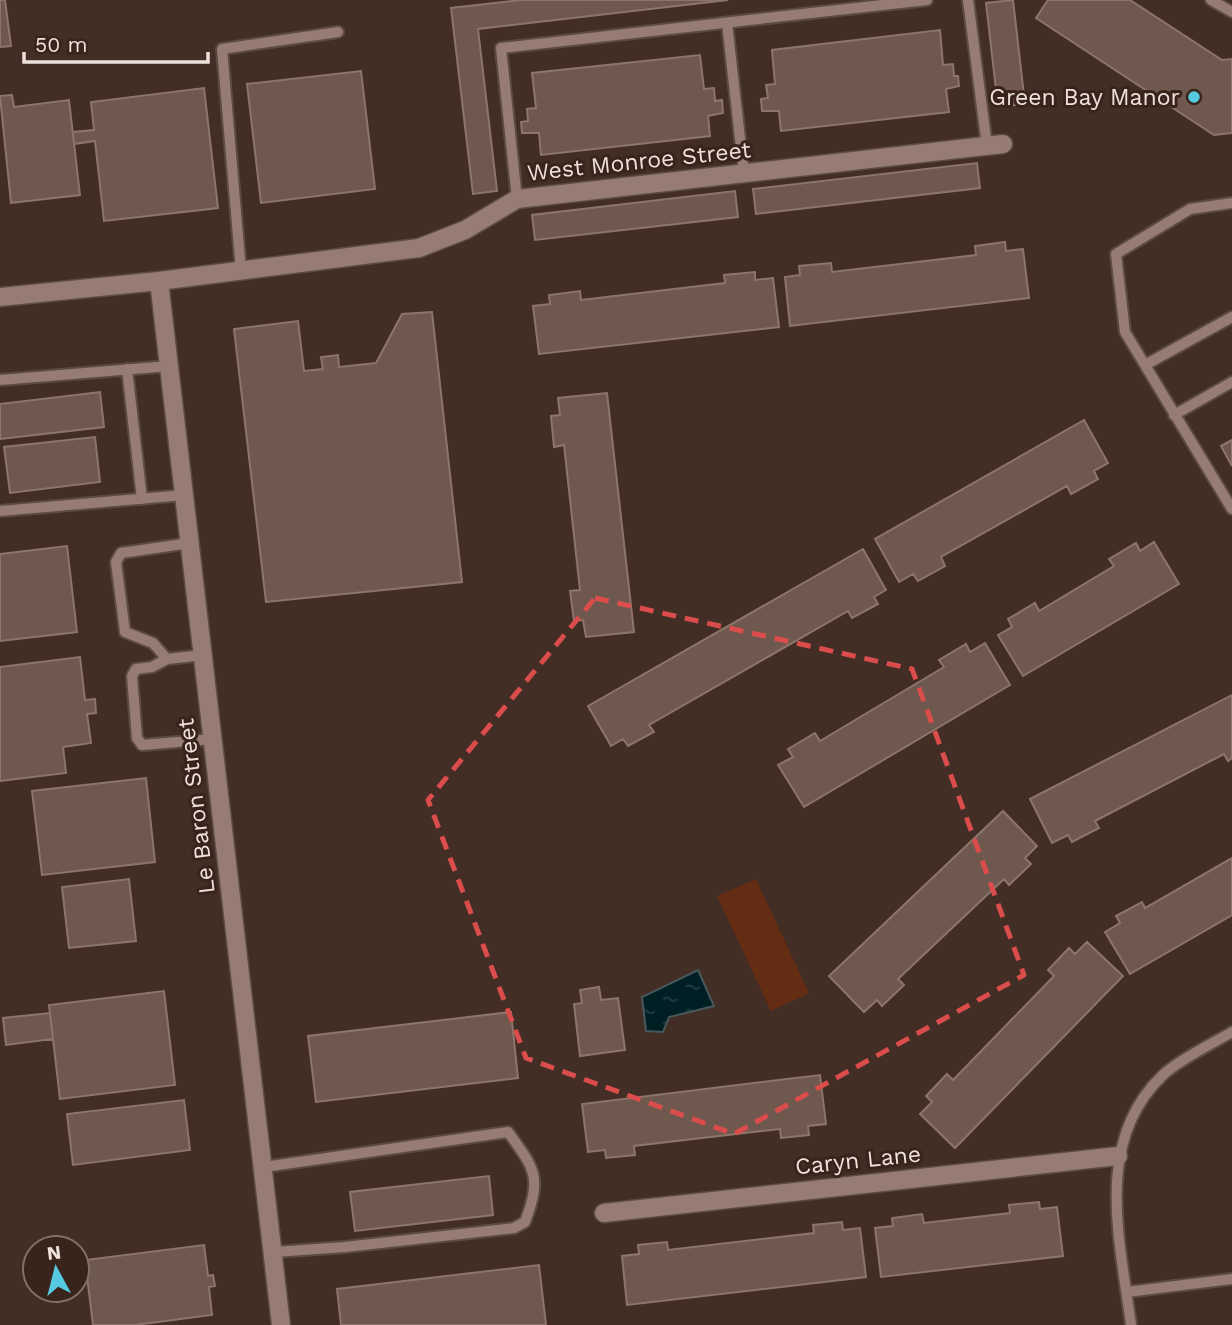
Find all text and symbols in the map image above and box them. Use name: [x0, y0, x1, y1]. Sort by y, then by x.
scale bar: [24, 21, 208, 65]
text: 50 m: [35, 32, 87, 57]
place label: Green Bay Manor: [989, 84, 1180, 111]
marker: Green Bay Manor: [1186, 89, 1202, 105]
street label: West Monroe Street: [526, 136, 753, 187]
street label: Le Baron Street: [172, 716, 221, 895]
street label: Caryn Lane: [794, 1140, 922, 1181]
north arrow: [21, 1234, 91, 1304]
text: N: [46, 1240, 62, 1265]

